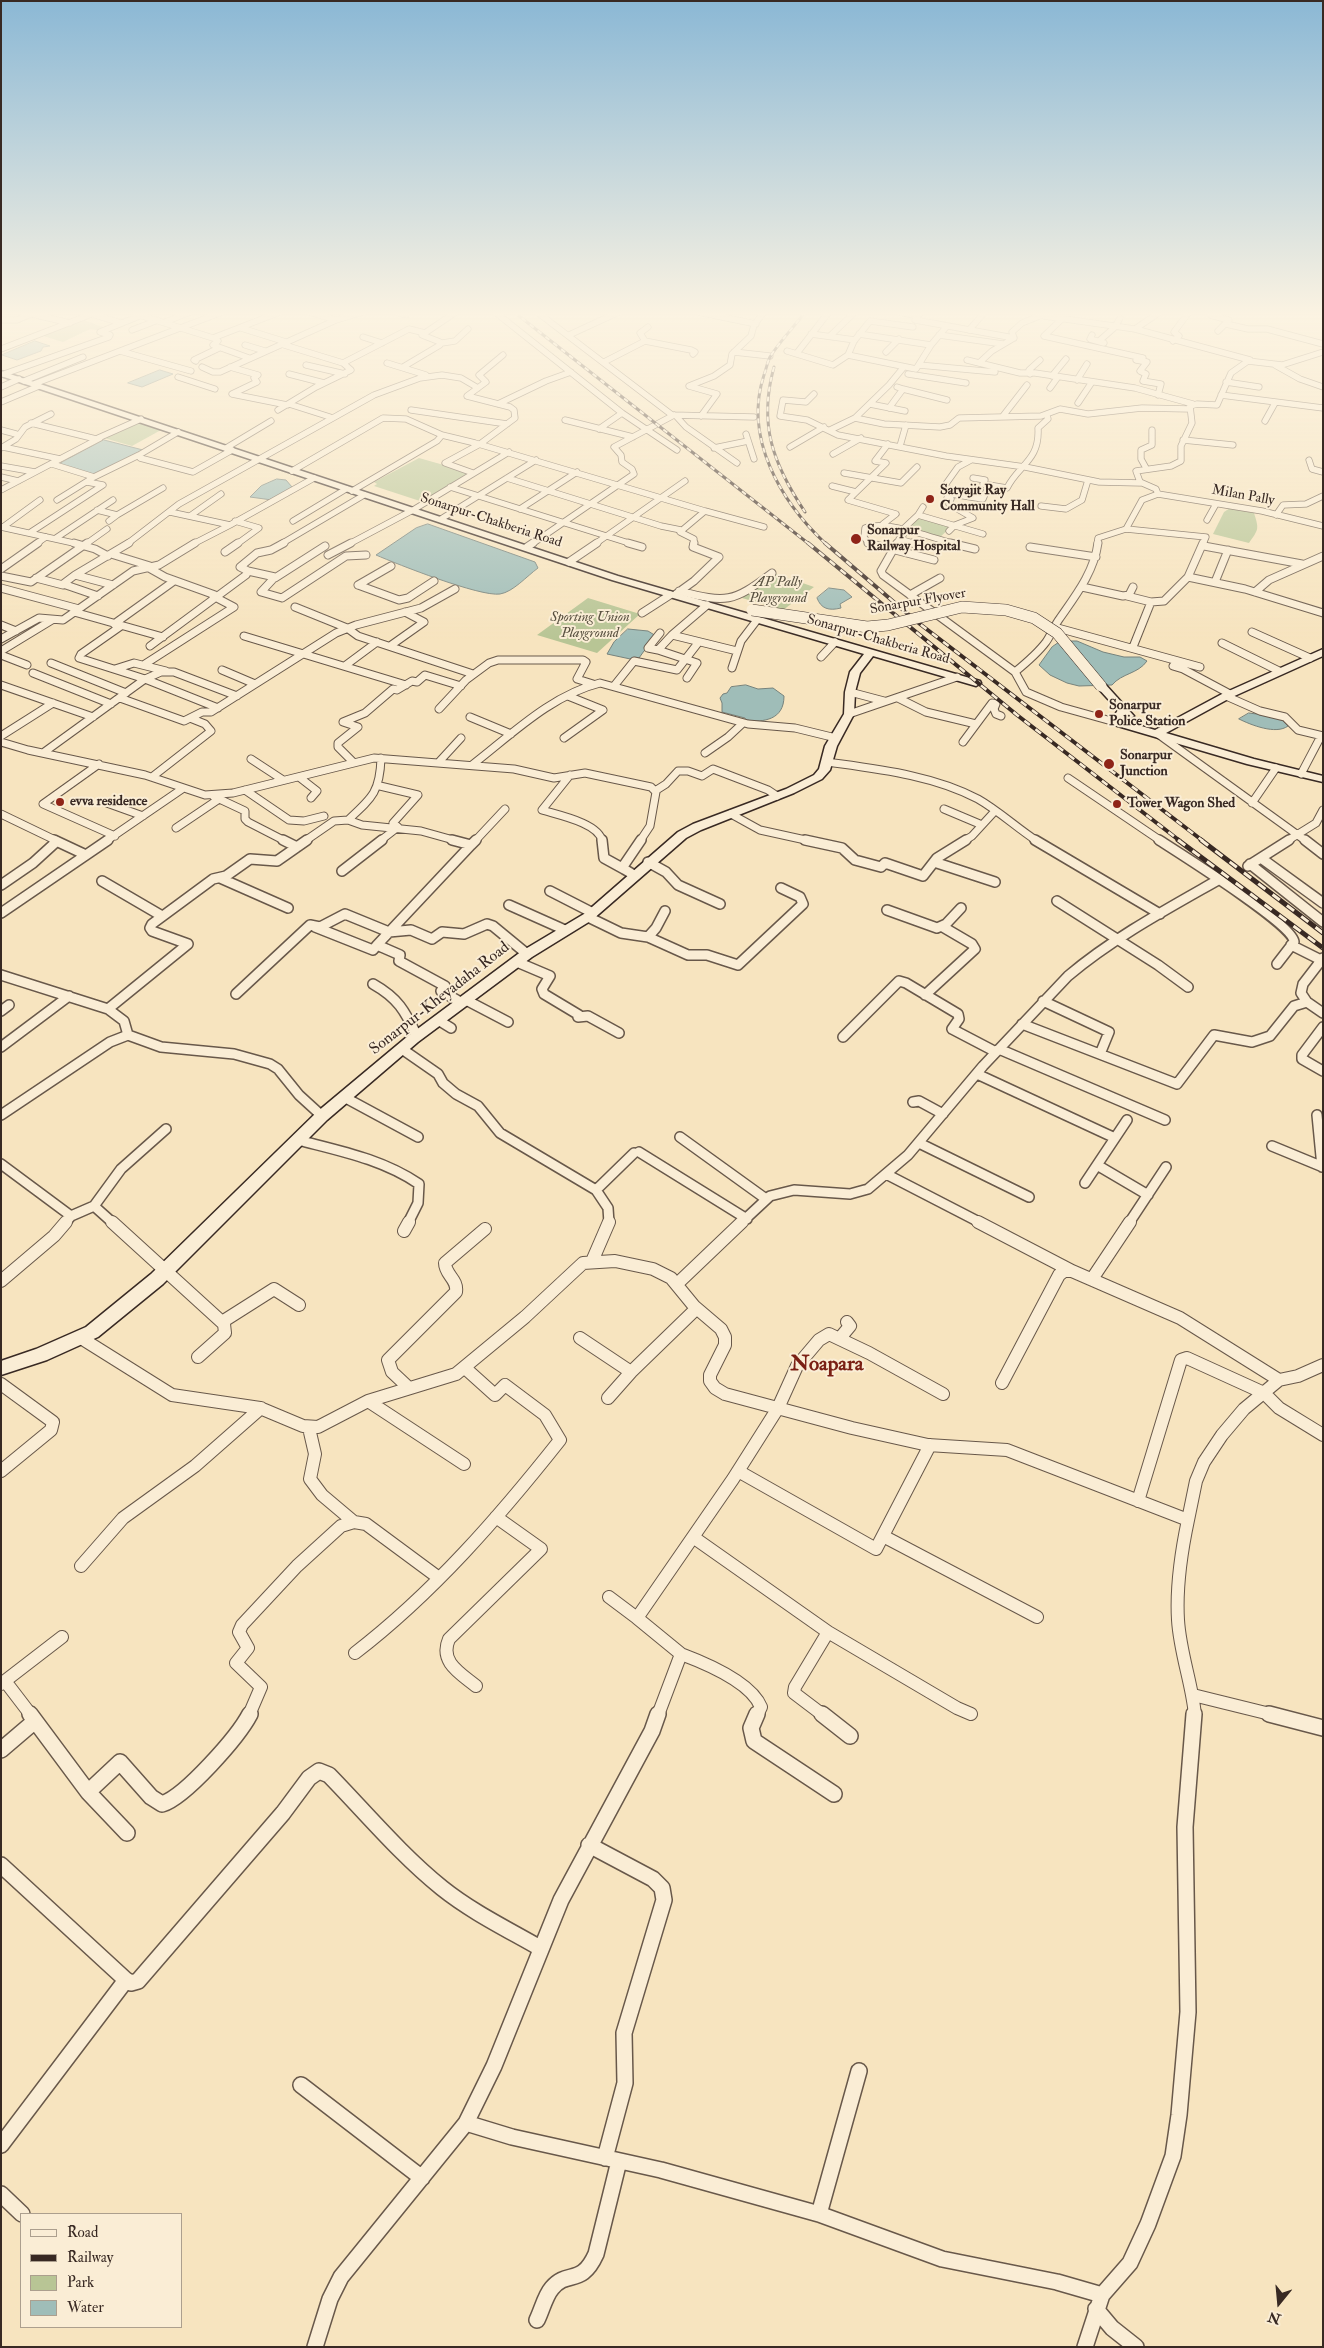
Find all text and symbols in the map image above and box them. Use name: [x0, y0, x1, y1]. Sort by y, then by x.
street label: Milan Pally: [1210, 482, 1276, 510]
place label: Satyajit Ray Community Hall: [940, 483, 1035, 516]
street label: Sonarpur-Chakberia Road: [418, 490, 564, 552]
marker: Satyajit Ray Community Hall: [924, 493, 936, 505]
place label: Sonarpur Railway Hospital: [867, 523, 961, 556]
marker: Sonarpur Railway Hospital: [849, 532, 863, 546]
park label: AP Pally Playground: [749, 575, 807, 608]
street label: Sonarpur Flyover: [869, 585, 967, 619]
park label: Sporting Union Playground: [550, 610, 630, 642]
street label: Sonarpur-Chakberia Road: [805, 612, 951, 668]
place label: Sonarpur Police Station: [1109, 698, 1185, 730]
marker: Sonarpur Police Station: [1093, 708, 1105, 720]
place label: Sonarpur Junction: [1120, 748, 1172, 780]
marker: Sonarpur Junction: [1102, 757, 1116, 771]
place label: evva residence: [70, 794, 147, 810]
marker: evva residence: [54, 796, 66, 808]
place label: Tower Wagon Shed: [1127, 796, 1235, 812]
marker: Tower Wagon Shed: [1111, 798, 1123, 810]
street label: Sonarpur-Kheyadaha Road: [366, 938, 514, 1060]
district label: Noapara: [791, 1352, 863, 1378]
legend: [20, 2213, 182, 2328]
text: Road: [67, 2223, 98, 2242]
text: Railway: [67, 2248, 113, 2267]
text: Park: [67, 2273, 94, 2292]
north arrow: [1254, 2278, 1304, 2328]
text: Water: [67, 2298, 104, 2317]
text: N: [1266, 2308, 1283, 2328]

